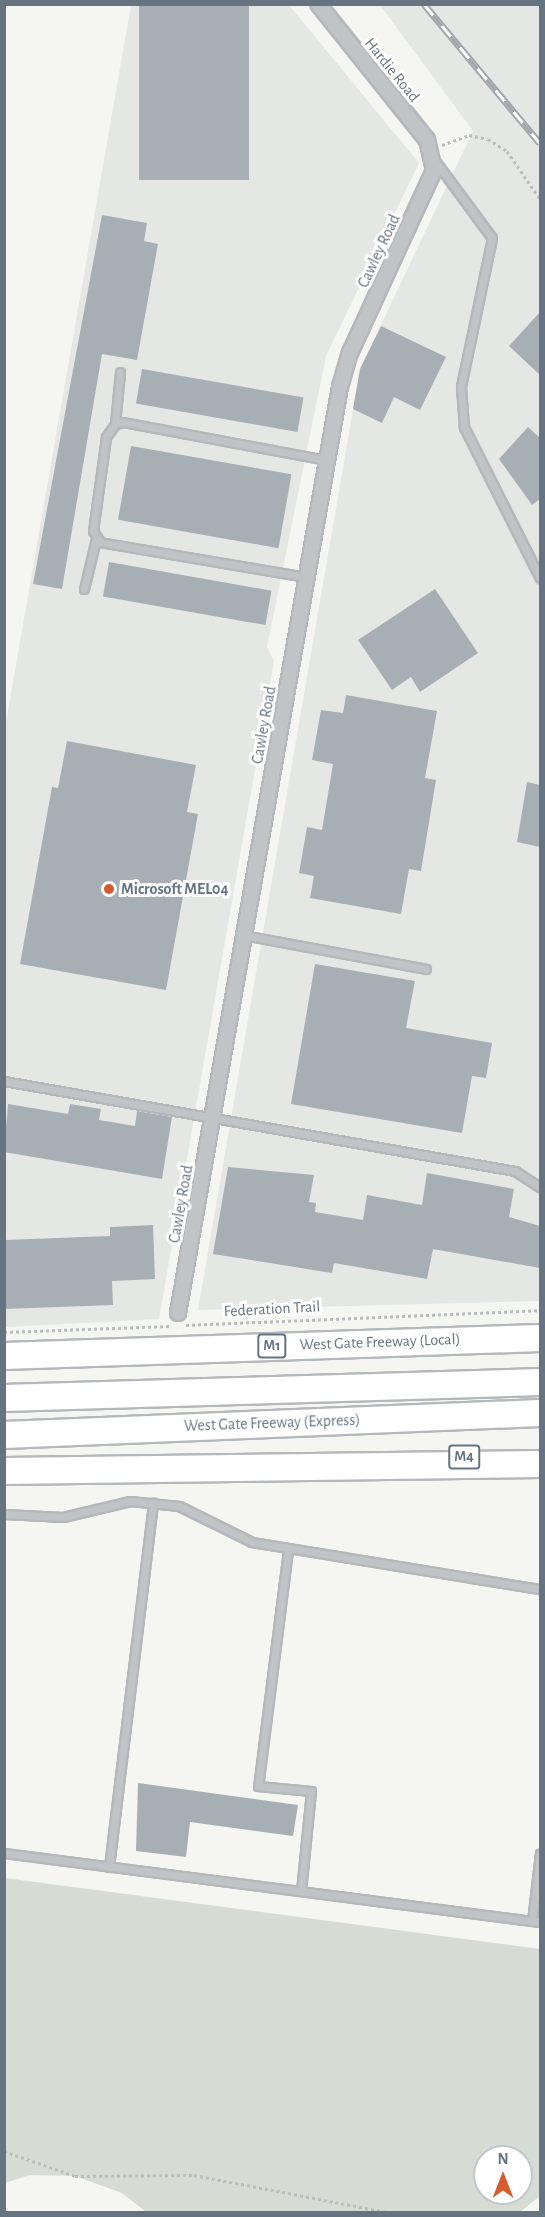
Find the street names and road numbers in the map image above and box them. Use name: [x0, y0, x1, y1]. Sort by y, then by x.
street label: Hardie Road: [360, 34, 424, 106]
street label: Cawley Road: [354, 211, 404, 291]
street label: Cawley Road: [248, 684, 280, 766]
street label: Cawley Road: [165, 1163, 197, 1245]
street label: Federation Trail: [223, 1297, 321, 1321]
street label: West Gate Freeway (Local): [299, 1330, 461, 1354]
road number: M1: [257, 1334, 287, 1358]
street label: West Gate Freeway (Express): [184, 1410, 360, 1436]
road number: M4: [448, 1445, 480, 1469]

